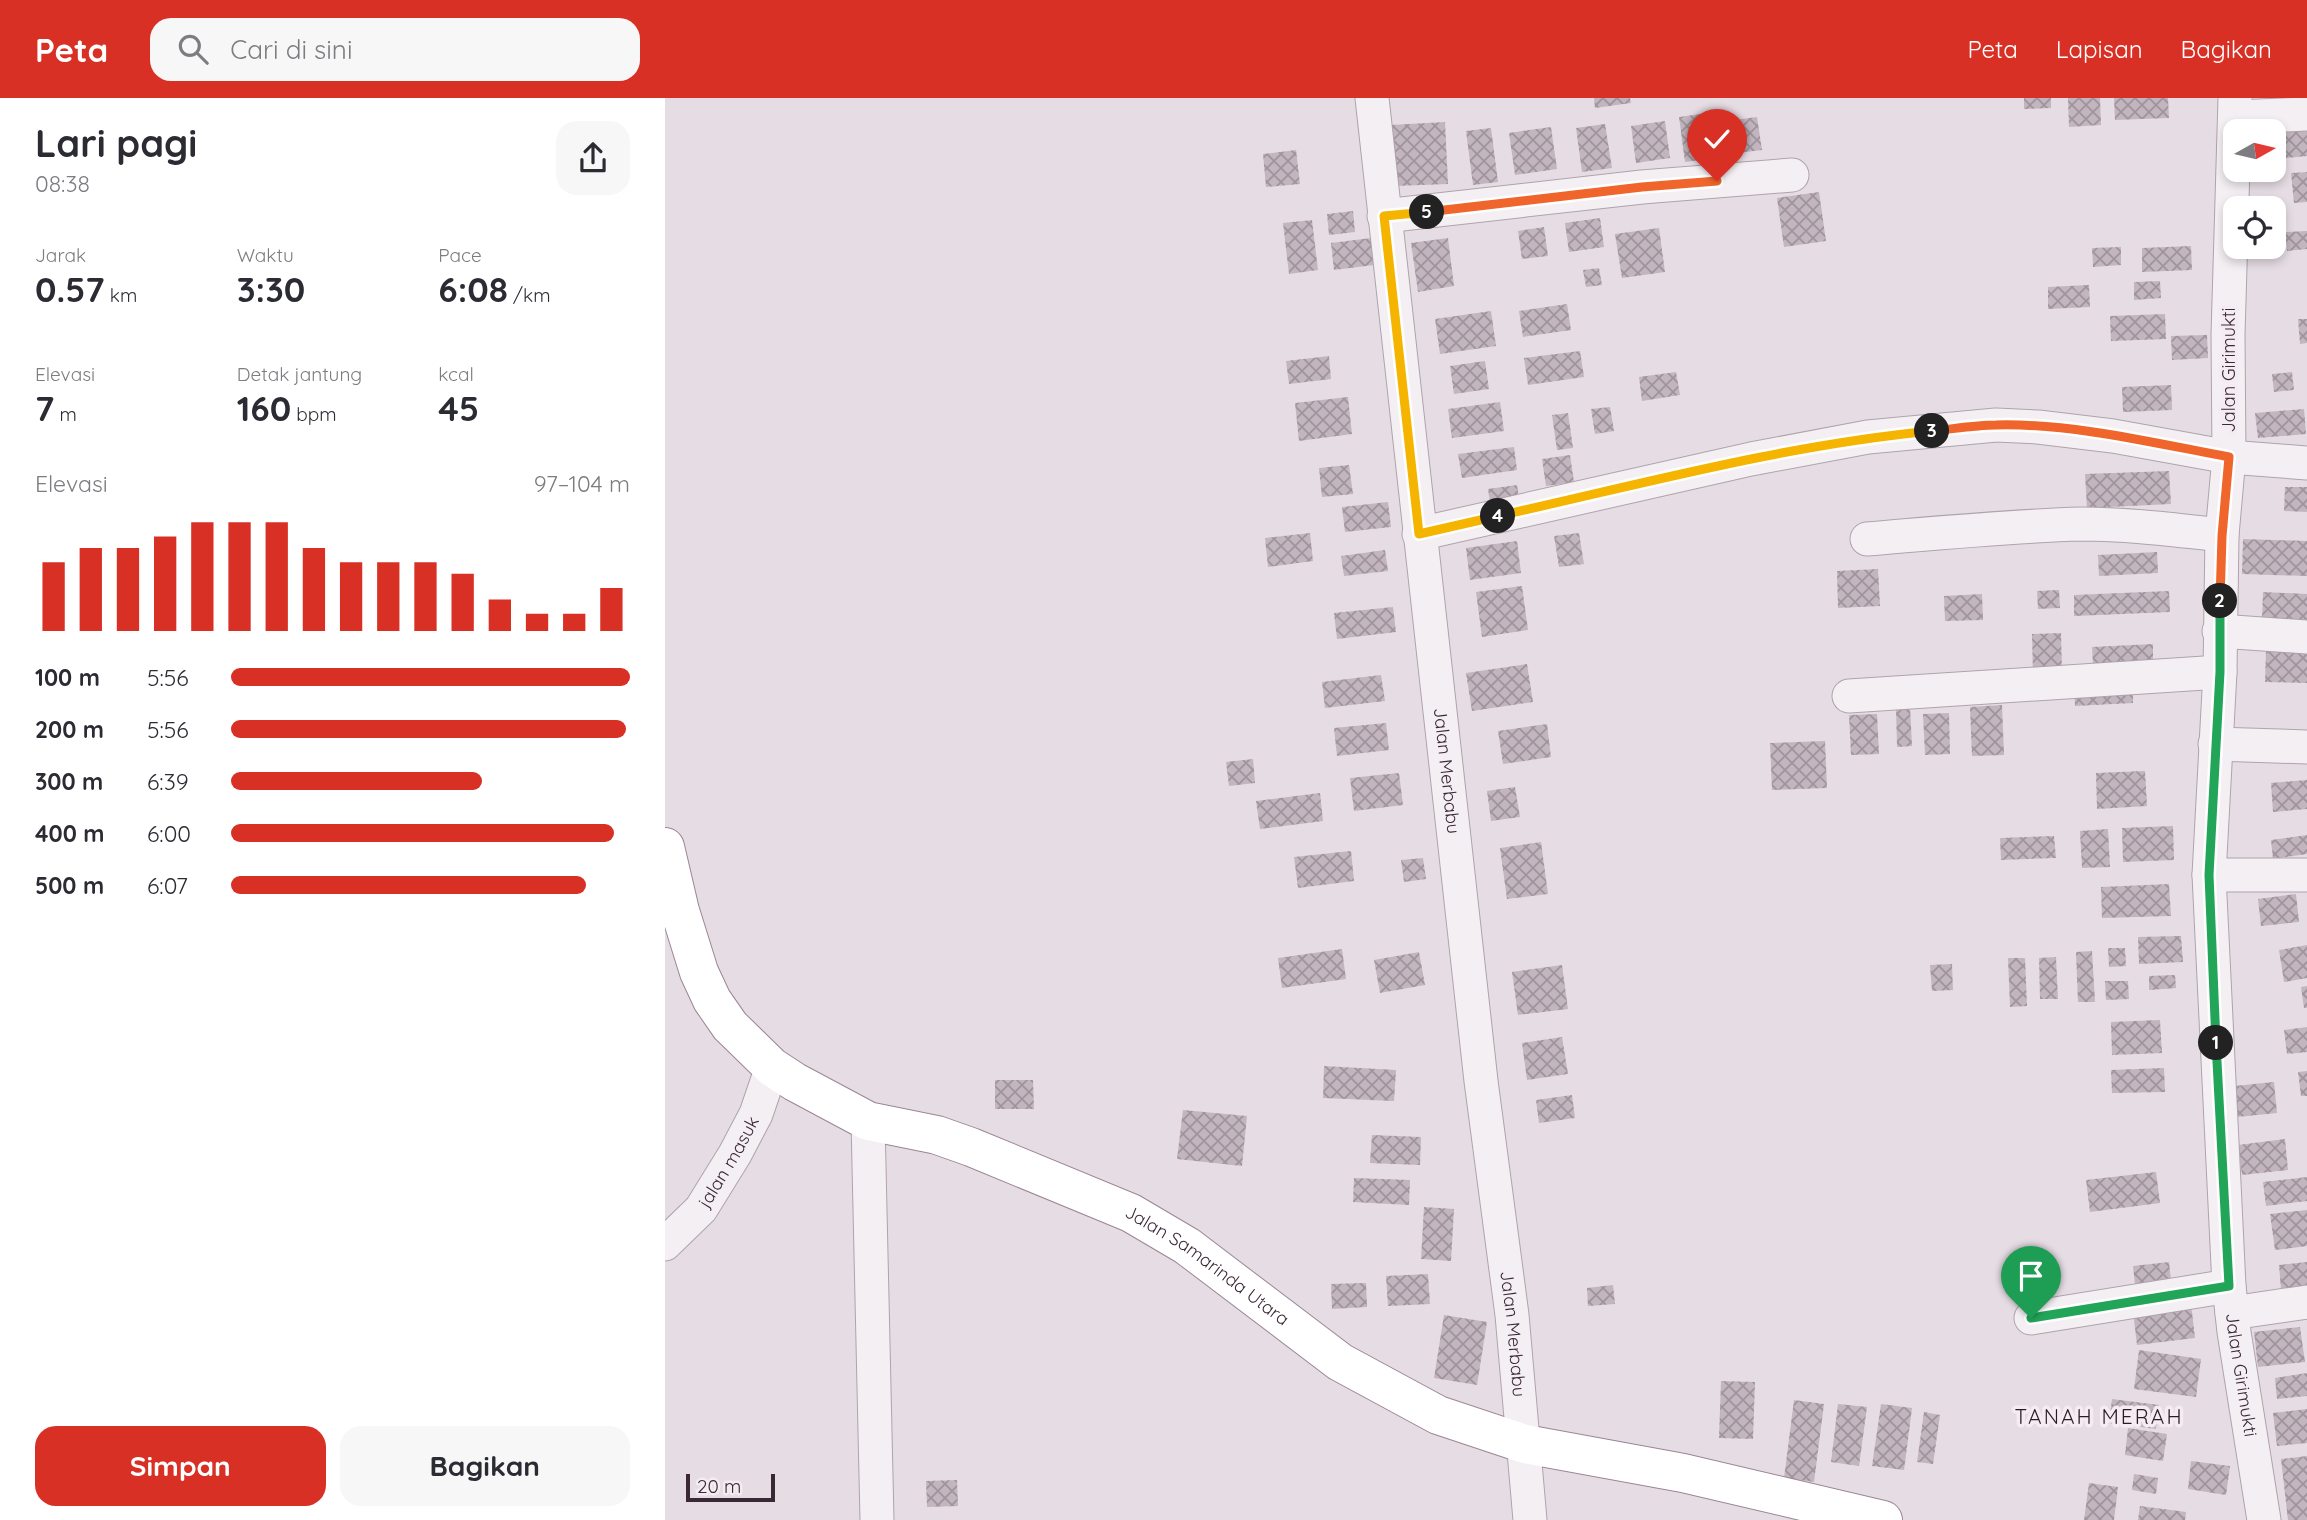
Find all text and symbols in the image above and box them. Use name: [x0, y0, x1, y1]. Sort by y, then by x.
search box: [150, 18, 640, 81]
text: Peta: [35, 29, 108, 70]
icon: search: [174, 30, 212, 68]
text: Cari di sini: [230, 33, 352, 66]
text: Peta: [1967, 34, 2018, 64]
text: Lapisan: [2056, 34, 2143, 64]
text: Bagikan: [2181, 34, 2272, 64]
pin: [1687, 109, 1747, 181]
text: Lari pagi: [35, 119, 197, 167]
north arrow: [2223, 119, 2285, 182]
map controls: [2223, 119, 2286, 259]
icon: check: [1698, 120, 1736, 158]
button: share: [556, 121, 630, 195]
text: 08:38: [35, 169, 90, 198]
pin: 5: [1409, 194, 1445, 230]
button: locate: [2223, 196, 2286, 259]
text: 5: [1421, 199, 1432, 223]
text: Jarak: [35, 243, 86, 267]
text: Waktu: [237, 243, 294, 267]
text: Pace: [438, 243, 482, 267]
text: 0.57: [35, 267, 105, 311]
text: 3:30: [237, 267, 305, 311]
text: 6:08: [438, 267, 508, 311]
text: km: [105, 283, 137, 307]
text: /km: [508, 283, 551, 307]
street label: Jalan Girimukti: [2217, 308, 2240, 432]
text: Elevasi: [35, 362, 95, 386]
text: Detak jantung: [237, 362, 362, 386]
text: kcal: [438, 362, 474, 386]
text: 7: [35, 386, 54, 430]
text: 160: [237, 386, 291, 430]
text: 45: [438, 386, 479, 430]
text: m: [54, 402, 77, 426]
text: bpm: [291, 402, 337, 426]
pin: 3: [1915, 414, 1949, 448]
text: 3: [1926, 418, 1937, 442]
text: Elevasi: [35, 469, 108, 498]
text: 97–104 m: [534, 469, 630, 498]
pin: 4: [1481, 498, 1515, 534]
text: 4: [1492, 503, 1503, 527]
pin: 2: [2203, 584, 2237, 618]
text: 2: [2214, 588, 2225, 612]
text: 100 m: [35, 663, 100, 692]
text: 5:56: [147, 663, 189, 692]
street label: Jalan Merbabu: [1429, 707, 1466, 835]
text: 200 m: [35, 715, 104, 744]
text: 5:56: [147, 715, 189, 744]
text: 300 m: [35, 767, 103, 796]
text: 6:39: [147, 767, 189, 796]
text: 400 m: [35, 819, 104, 848]
text: 6:00: [147, 819, 191, 848]
text: 500 m: [35, 871, 104, 900]
text: 6:07: [147, 871, 188, 900]
pin: 1: [2199, 1026, 2233, 1060]
text: 1: [2212, 1030, 2219, 1054]
street label: jalan masuk: [692, 1112, 764, 1212]
street label: Jalan Samarinda Utara: [1122, 1200, 1294, 1330]
pin: [2001, 1246, 2061, 1318]
icon: arrive: [2012, 1257, 2050, 1295]
street label: Jalan Merbabu: [1495, 1269, 1531, 1398]
street label: Jalan Girimukti: [2221, 1312, 2263, 1438]
district label: TANAH MERAH: [2014, 1403, 2184, 1429]
button: Simpan: [35, 1426, 326, 1506]
button: Bagikan: [340, 1426, 630, 1506]
scale bar: [686, 1471, 775, 1503]
text: 20 m: [697, 1474, 741, 1498]

